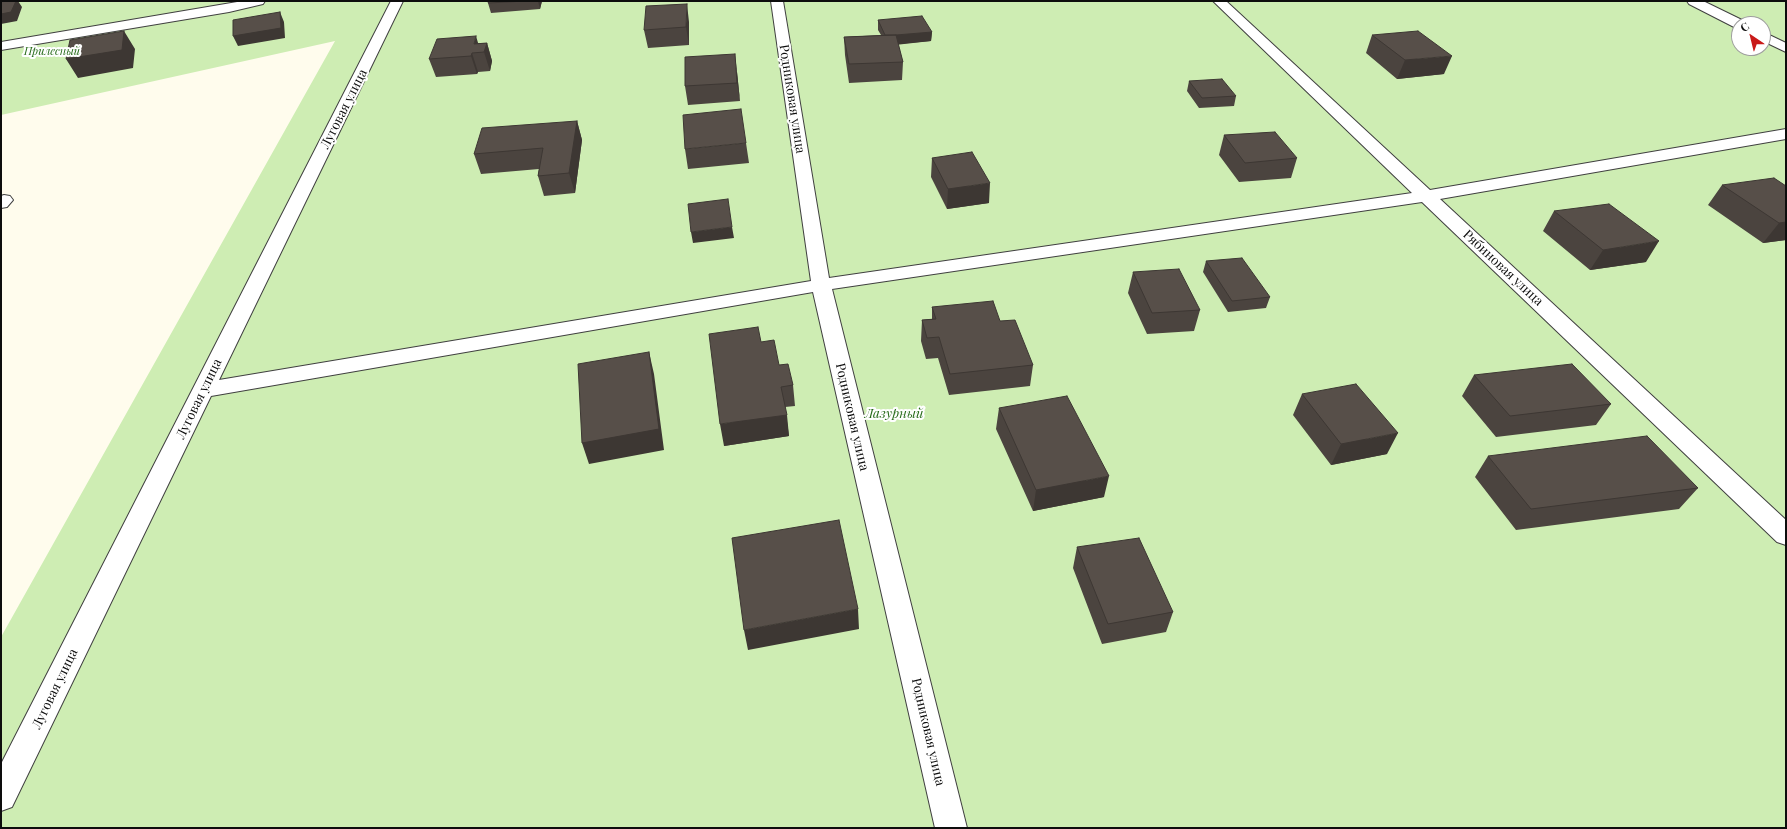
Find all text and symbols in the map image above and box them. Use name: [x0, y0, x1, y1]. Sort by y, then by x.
north arrow: [1731, 16, 1771, 56]
text: С: [1737, 18, 1752, 35]
street label: Родниковая улица: [776, 43, 808, 155]
park label: Прилесный: [24, 45, 80, 59]
street label: Луговая улица: [317, 67, 371, 151]
street label: Рябиновая улица: [1460, 227, 1546, 309]
street label: Луговая улица: [173, 356, 225, 442]
street label: Родниковая улица: [832, 362, 872, 472]
park label: Лазурный: [865, 406, 923, 422]
street label: Луговая улица: [29, 646, 81, 732]
street label: Родниковая улица: [908, 677, 948, 787]

